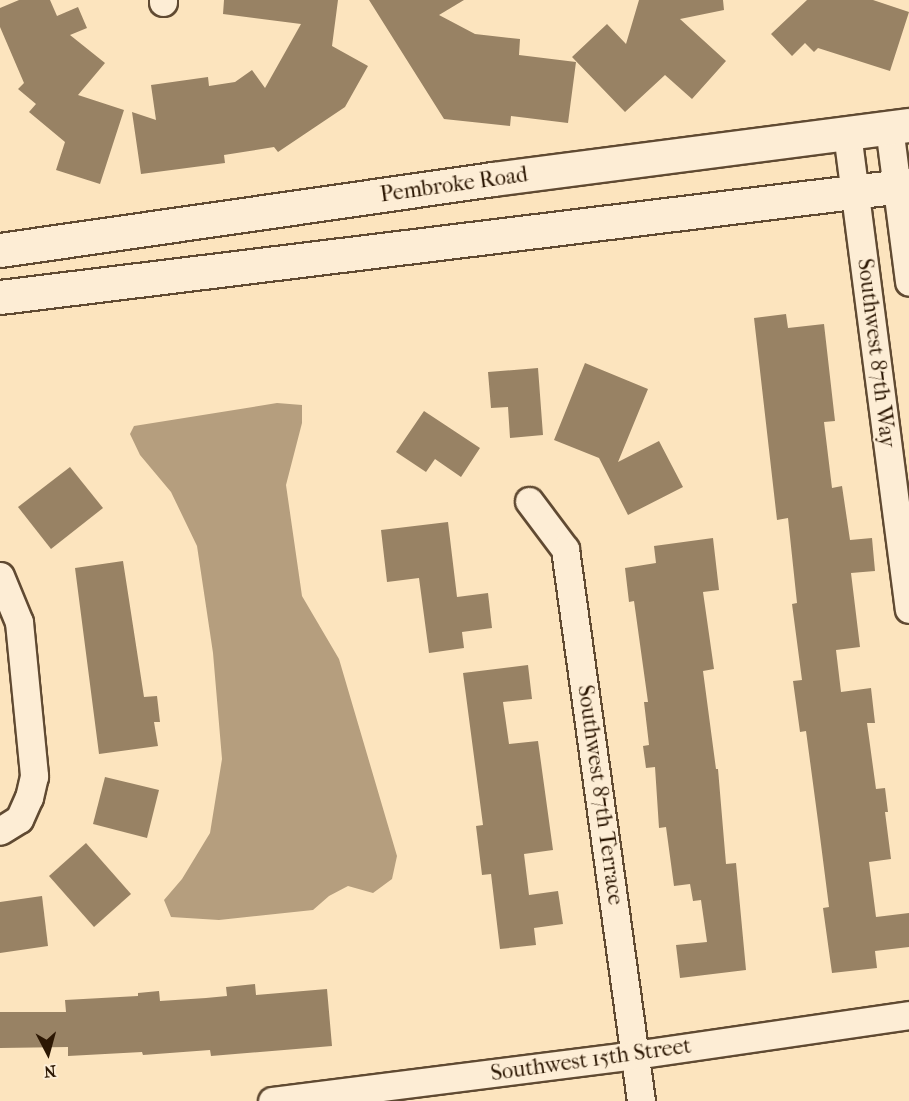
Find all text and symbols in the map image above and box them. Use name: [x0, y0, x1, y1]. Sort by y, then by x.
street label: Pembroke Road: [378, 162, 530, 208]
street label: Southwest 87th Way: [851, 257, 901, 449]
street label: Southwest 87th Terrace: [571, 683, 629, 907]
north arrow: [18, 1023, 78, 1083]
street label: Southwest 15th Street: [489, 1033, 693, 1087]
text: N: [43, 1061, 57, 1081]

